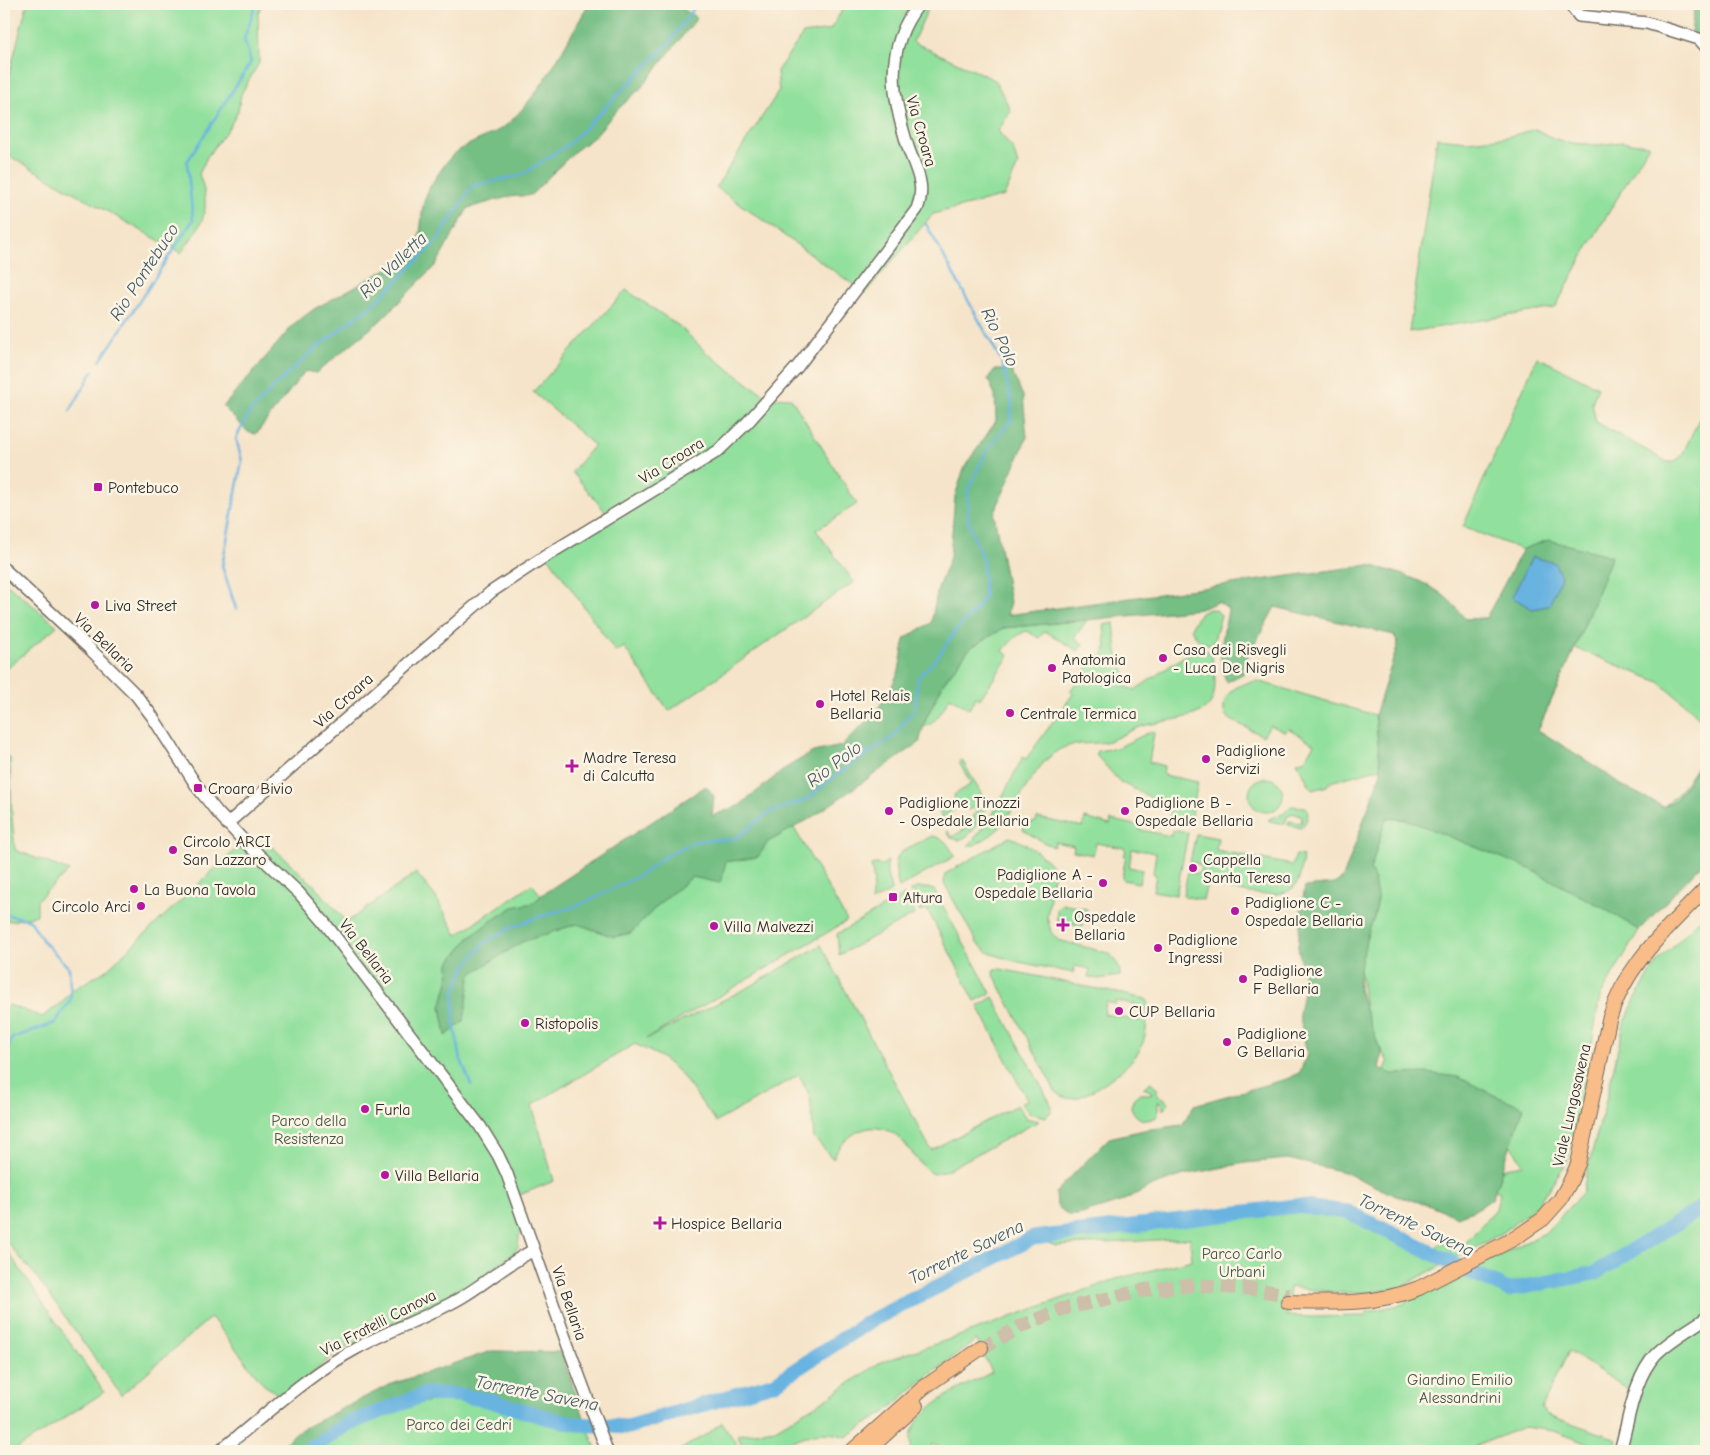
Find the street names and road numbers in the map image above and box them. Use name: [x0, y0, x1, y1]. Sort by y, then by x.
street label: Via Croara: [902, 94, 940, 169]
street label: Via Croara: [636, 434, 707, 488]
street label: Via Bellaria: [70, 609, 138, 676]
street label: Via Croara: [311, 670, 377, 732]
street label: Via Bellaria: [335, 916, 397, 988]
street label: Viale Lungosavena: [1549, 1042, 1595, 1168]
street label: Via Bellaria: [548, 1264, 590, 1343]
street label: Via Fratelli Canova: [318, 1286, 439, 1360]

